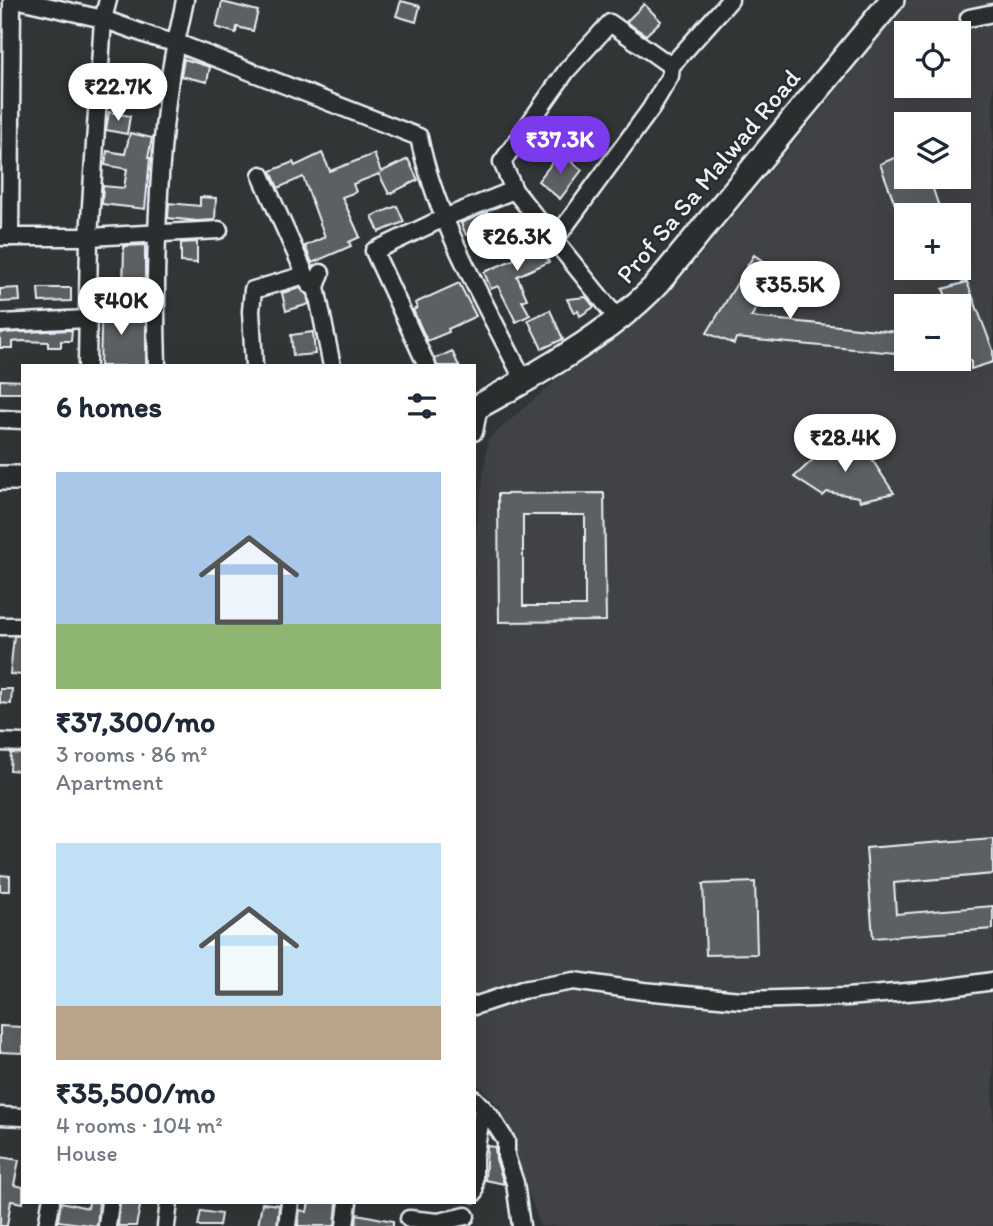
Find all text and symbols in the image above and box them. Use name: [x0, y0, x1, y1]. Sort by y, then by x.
map controls: [894, 21, 971, 371]
button: locate: [894, 21, 971, 98]
street label: Prof Sa Sa Malwad Road: [609, 62, 807, 290]
pin: ₹22.7K: [61, 64, 175, 123]
text: ₹22.7K: [84, 72, 152, 100]
button: layers: [894, 112, 971, 189]
pin: ₹37.3K: [503, 116, 617, 176]
text: ₹37.3K: [526, 125, 594, 153]
button: +: [894, 203, 971, 280]
pin: ₹26.3K: [460, 214, 574, 273]
text: ₹26.3K: [483, 222, 551, 250]
pin: ₹35.5K: [733, 262, 847, 321]
text: ₹35.5K: [756, 270, 824, 298]
pin: ₹40K: [80, 278, 162, 337]
text: ₹40K: [94, 286, 148, 314]
button: −: [894, 294, 971, 371]
icon: filters: [403, 387, 441, 425]
text: 6 homes: [56, 388, 162, 425]
pin: ₹28.4K: [788, 414, 902, 474]
text: ₹28.4K: [810, 423, 880, 451]
icon: home: [186, 517, 312, 643]
text: ₹37,300/mo: [56, 703, 215, 740]
text: 3 rooms · 86 m²: [56, 740, 208, 768]
text: Apartment: [56, 768, 163, 796]
icon: home: [186, 888, 312, 1014]
text: ₹35,500/mo: [56, 1074, 216, 1111]
text: 4 rooms · 104 m²: [56, 1111, 223, 1139]
text: House: [56, 1139, 118, 1167]

